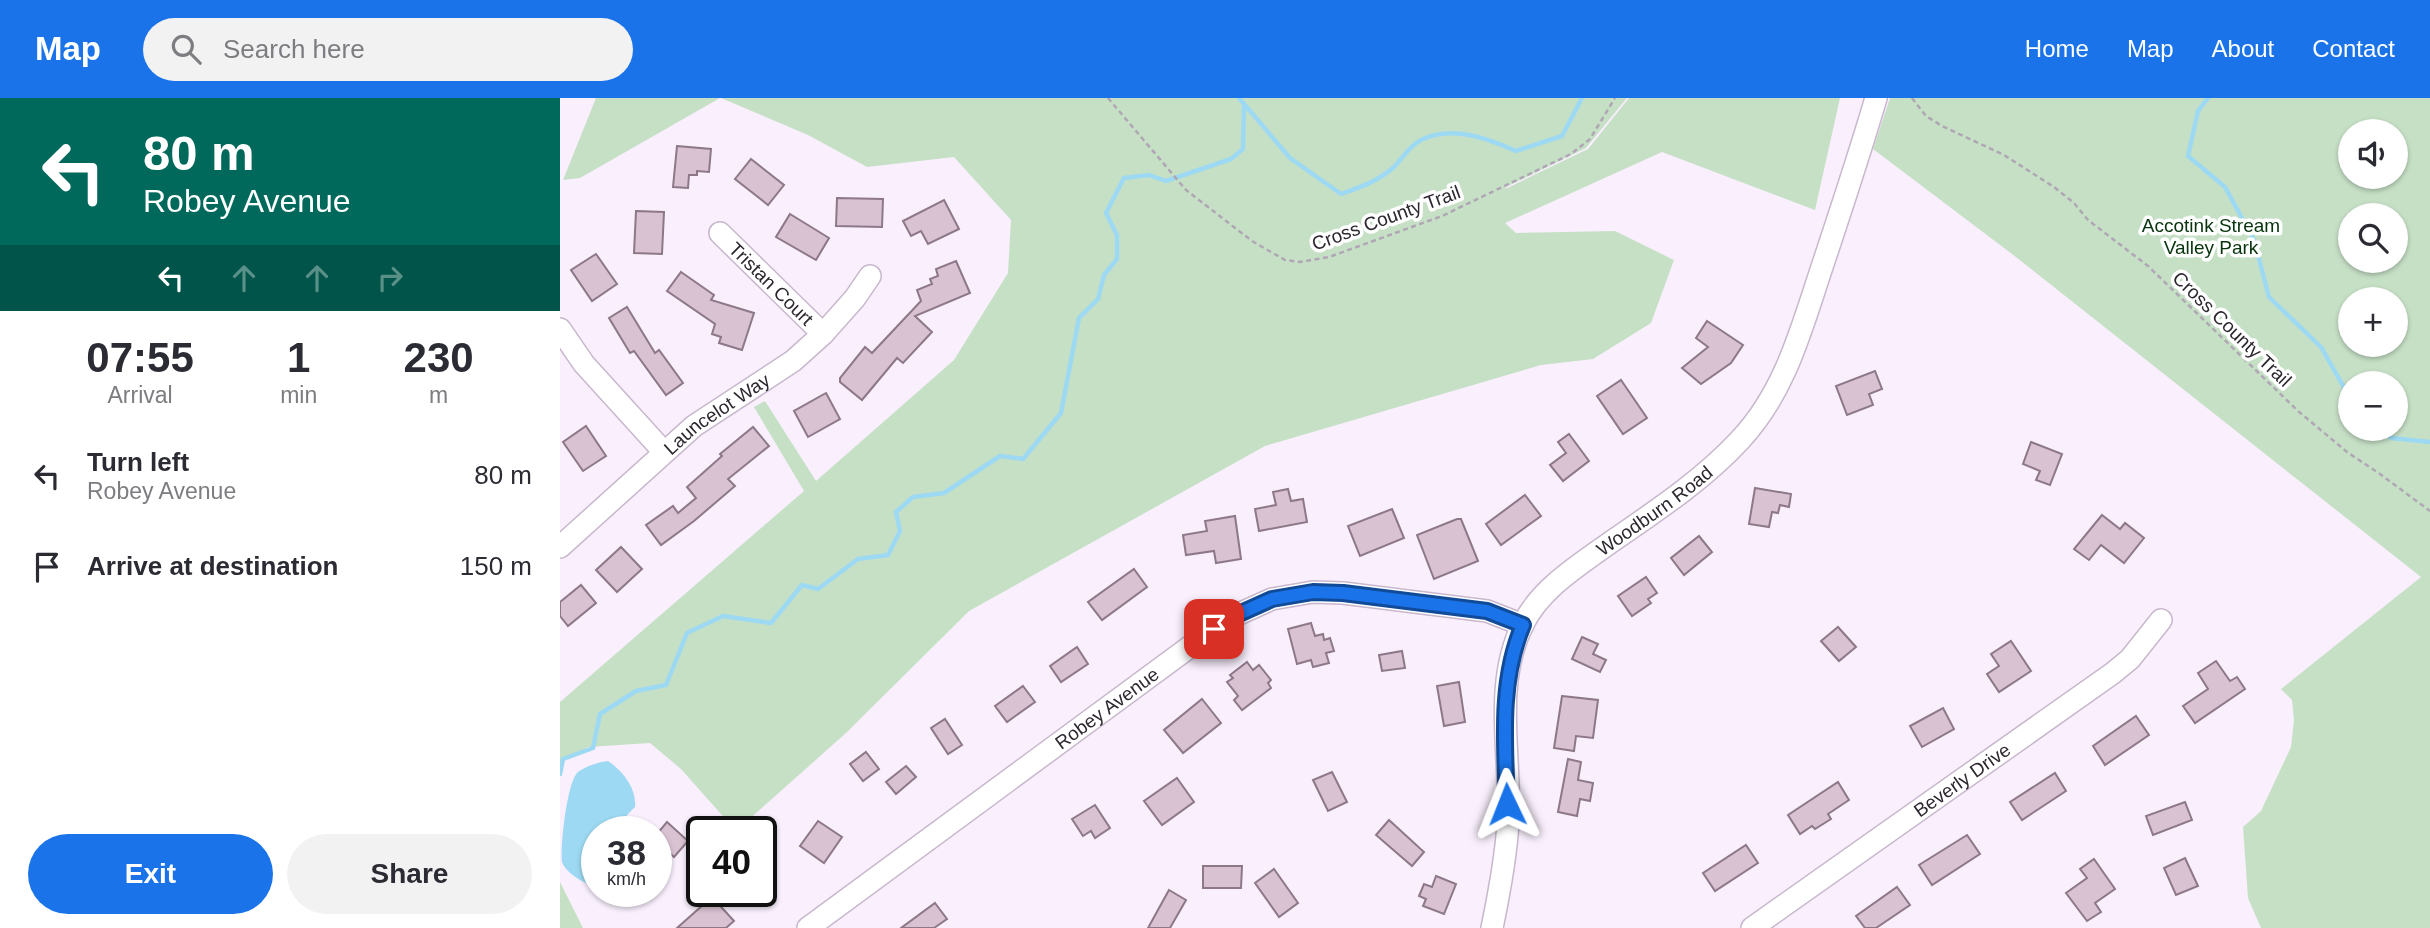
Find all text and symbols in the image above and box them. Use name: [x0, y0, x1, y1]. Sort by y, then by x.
search box: [143, 18, 633, 81]
text: Map: [35, 30, 101, 67]
icon: search: [167, 30, 205, 68]
text: Search here: [223, 34, 365, 64]
text: Home: [2025, 35, 2089, 62]
text: Map: [2127, 35, 2174, 62]
text: About: [2212, 35, 2274, 62]
text: Contact: [2312, 35, 2395, 62]
map controls: [2338, 119, 2408, 441]
button: sound: [2338, 119, 2408, 189]
icon: left: [28, 126, 119, 217]
text: 80 m: [143, 126, 255, 180]
street label: Cross County Trail: [1309, 181, 1463, 255]
text: Robey Avenue: [143, 183, 351, 219]
button: search: [2338, 203, 2408, 273]
park label: Accotink Stream Valley Park: [2142, 215, 2280, 258]
street label: Tristan Court: [725, 238, 818, 330]
icon: left: [152, 259, 190, 297]
icon: ahead: [225, 259, 263, 297]
icon: ahead: [298, 259, 336, 297]
icon: right: [371, 259, 409, 297]
street label: Cross County Trail: [2168, 267, 2296, 391]
button: +: [2338, 287, 2408, 357]
text: 07:55: [86, 334, 194, 381]
text: 1: [287, 334, 310, 381]
text: 230: [404, 334, 474, 381]
street label: Launcelot Way: [659, 369, 774, 459]
button: −: [2338, 371, 2408, 441]
text: Arrival: [107, 382, 173, 408]
text: min: [280, 382, 317, 408]
text: m: [429, 382, 448, 408]
text: Turn left: [87, 447, 189, 477]
icon: left: [28, 457, 66, 495]
text: 80 m: [474, 460, 532, 490]
street label: Woodburn Road: [1592, 461, 1716, 560]
text: Robey Avenue: [87, 478, 236, 504]
icon: arrive: [28, 548, 66, 586]
text: Arrive at destination: [87, 551, 338, 581]
text: 150 m: [460, 551, 532, 581]
pin: [1184, 599, 1244, 659]
icon: arrive: [1195, 610, 1233, 648]
street label: Robey Avenue: [1051, 663, 1163, 753]
street label: Beverly Drive: [1910, 739, 2014, 821]
position arrow: [1470, 767, 1544, 841]
speed limit sign: 40: [686, 816, 777, 907]
text: 38: [607, 833, 646, 872]
button: Exit: [28, 834, 273, 914]
button: Share: [287, 834, 532, 914]
text: km/h: [607, 869, 646, 889]

